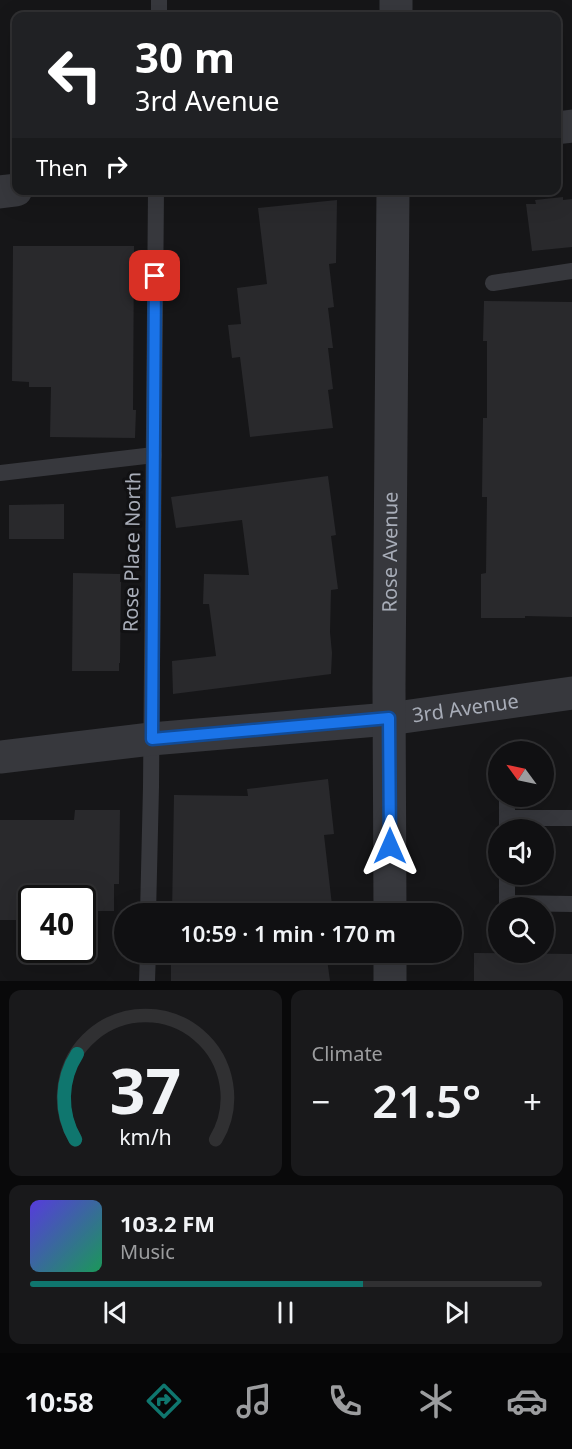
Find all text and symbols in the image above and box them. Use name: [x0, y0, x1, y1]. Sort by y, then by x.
text: 30 m: [135, 28, 235, 85]
icon: left: [36, 36, 114, 114]
text: 3rd Avenue: [135, 82, 279, 119]
icon: right: [100, 150, 133, 183]
text: Then: [36, 152, 88, 182]
pin: [129, 250, 180, 301]
icon: arrive: [138, 259, 171, 292]
street label: Rose Place North: [117, 472, 146, 632]
street label: Rose Avenue: [376, 491, 404, 613]
street label: 3rd Avenue: [410, 687, 520, 729]
north arrow: [488, 741, 554, 807]
map controls: [488, 741, 554, 963]
position arrow: [358, 814, 422, 878]
button: sound: [488, 819, 554, 885]
speed limit sign: 40: [18, 885, 96, 963]
button: search: [488, 897, 554, 963]
text: 10:59 · 1 min · 170 m: [180, 918, 396, 948]
text: Climate: [312, 1040, 383, 1067]
text: 37: [110, 1047, 181, 1132]
text: 21.5°: [372, 1070, 481, 1131]
text: −: [312, 1079, 330, 1124]
text: +: [523, 1079, 542, 1124]
text: km/h: [119, 1122, 172, 1151]
text: 103.2 FM: [120, 1208, 215, 1238]
text: Music: [120, 1238, 175, 1265]
icon: previous: [99, 1296, 132, 1329]
icon: pause: [269, 1296, 302, 1329]
icon: next: [440, 1296, 473, 1329]
icon: directions: [143, 1380, 185, 1422]
icon: music: [233, 1380, 275, 1422]
icon: phone: [324, 1380, 366, 1422]
icon: climate: [415, 1380, 457, 1422]
icon: car: [506, 1380, 548, 1422]
text: 10:58: [24, 1383, 94, 1420]

